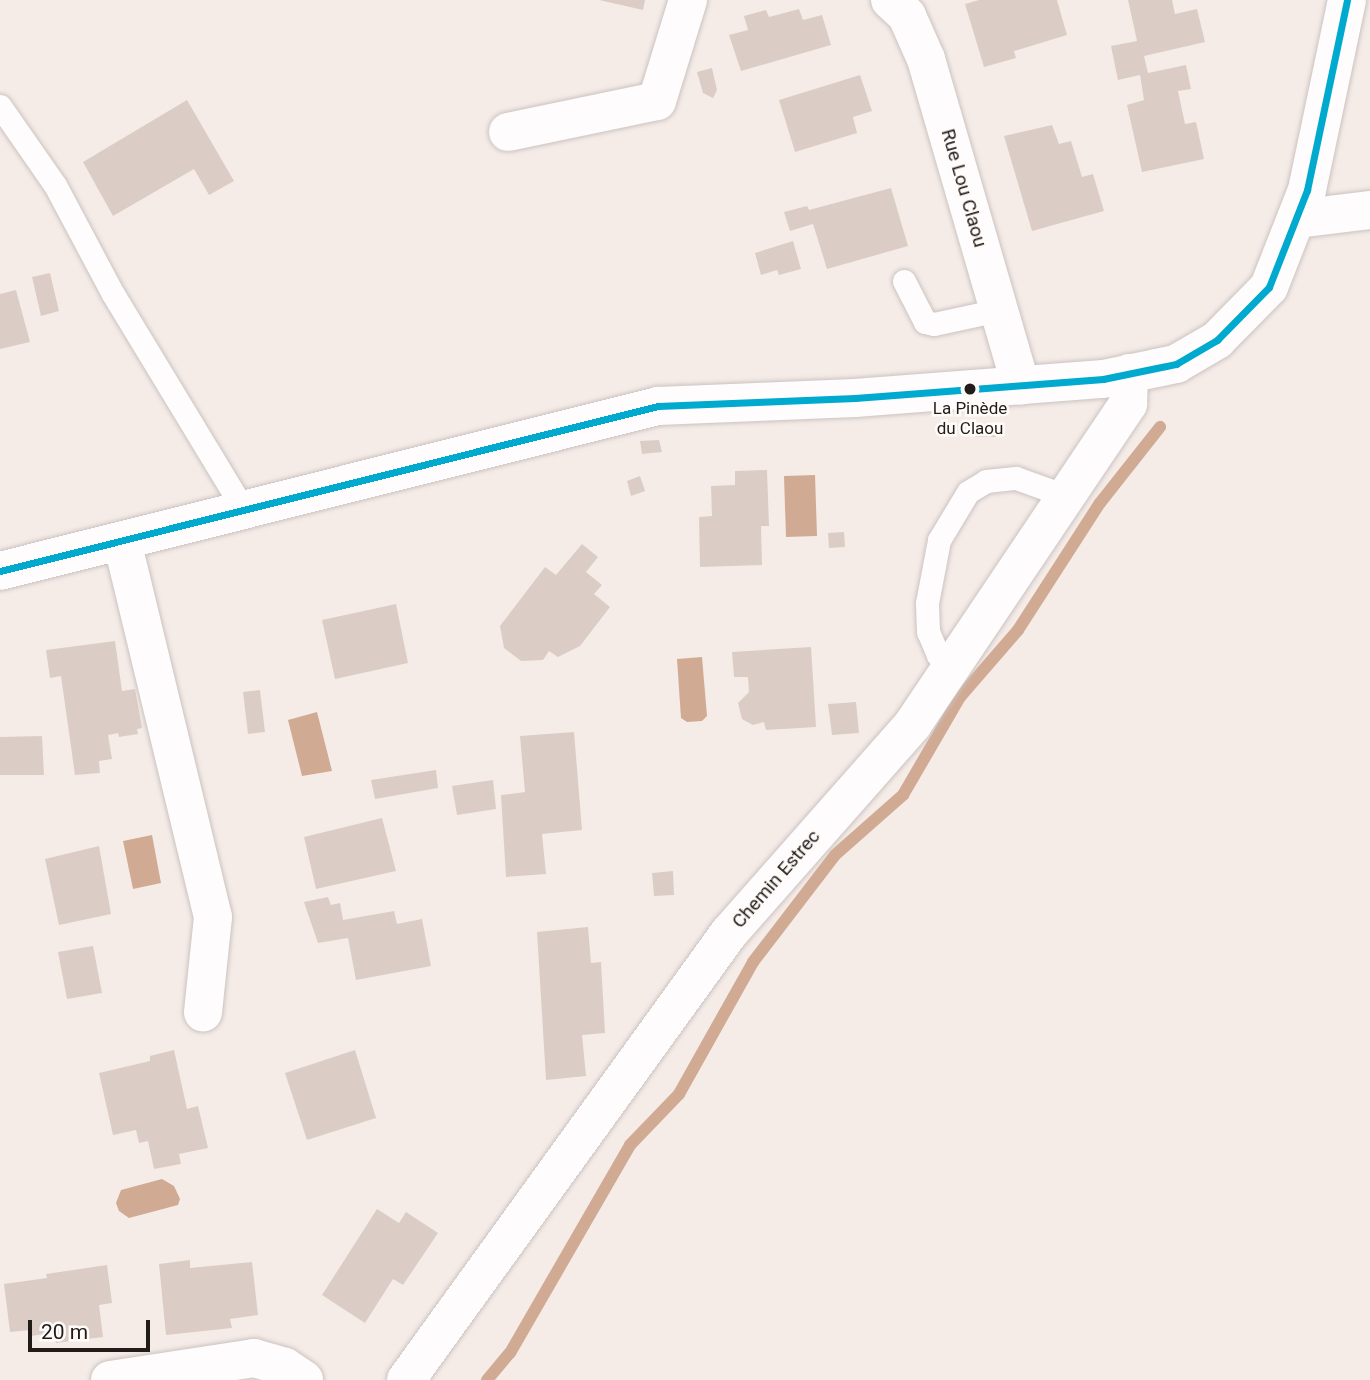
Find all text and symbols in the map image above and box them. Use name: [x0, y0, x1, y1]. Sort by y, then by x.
street label: Rue Lou Claou: [936, 126, 992, 250]
marker: La Pinède du Claou: [963, 382, 977, 396]
place label: La Pinède du Claou: [933, 399, 1007, 439]
street label: Chemin Estrec: [727, 825, 825, 933]
scale bar: [32, 1306, 154, 1350]
text: 20 m: [41, 1320, 88, 1344]

